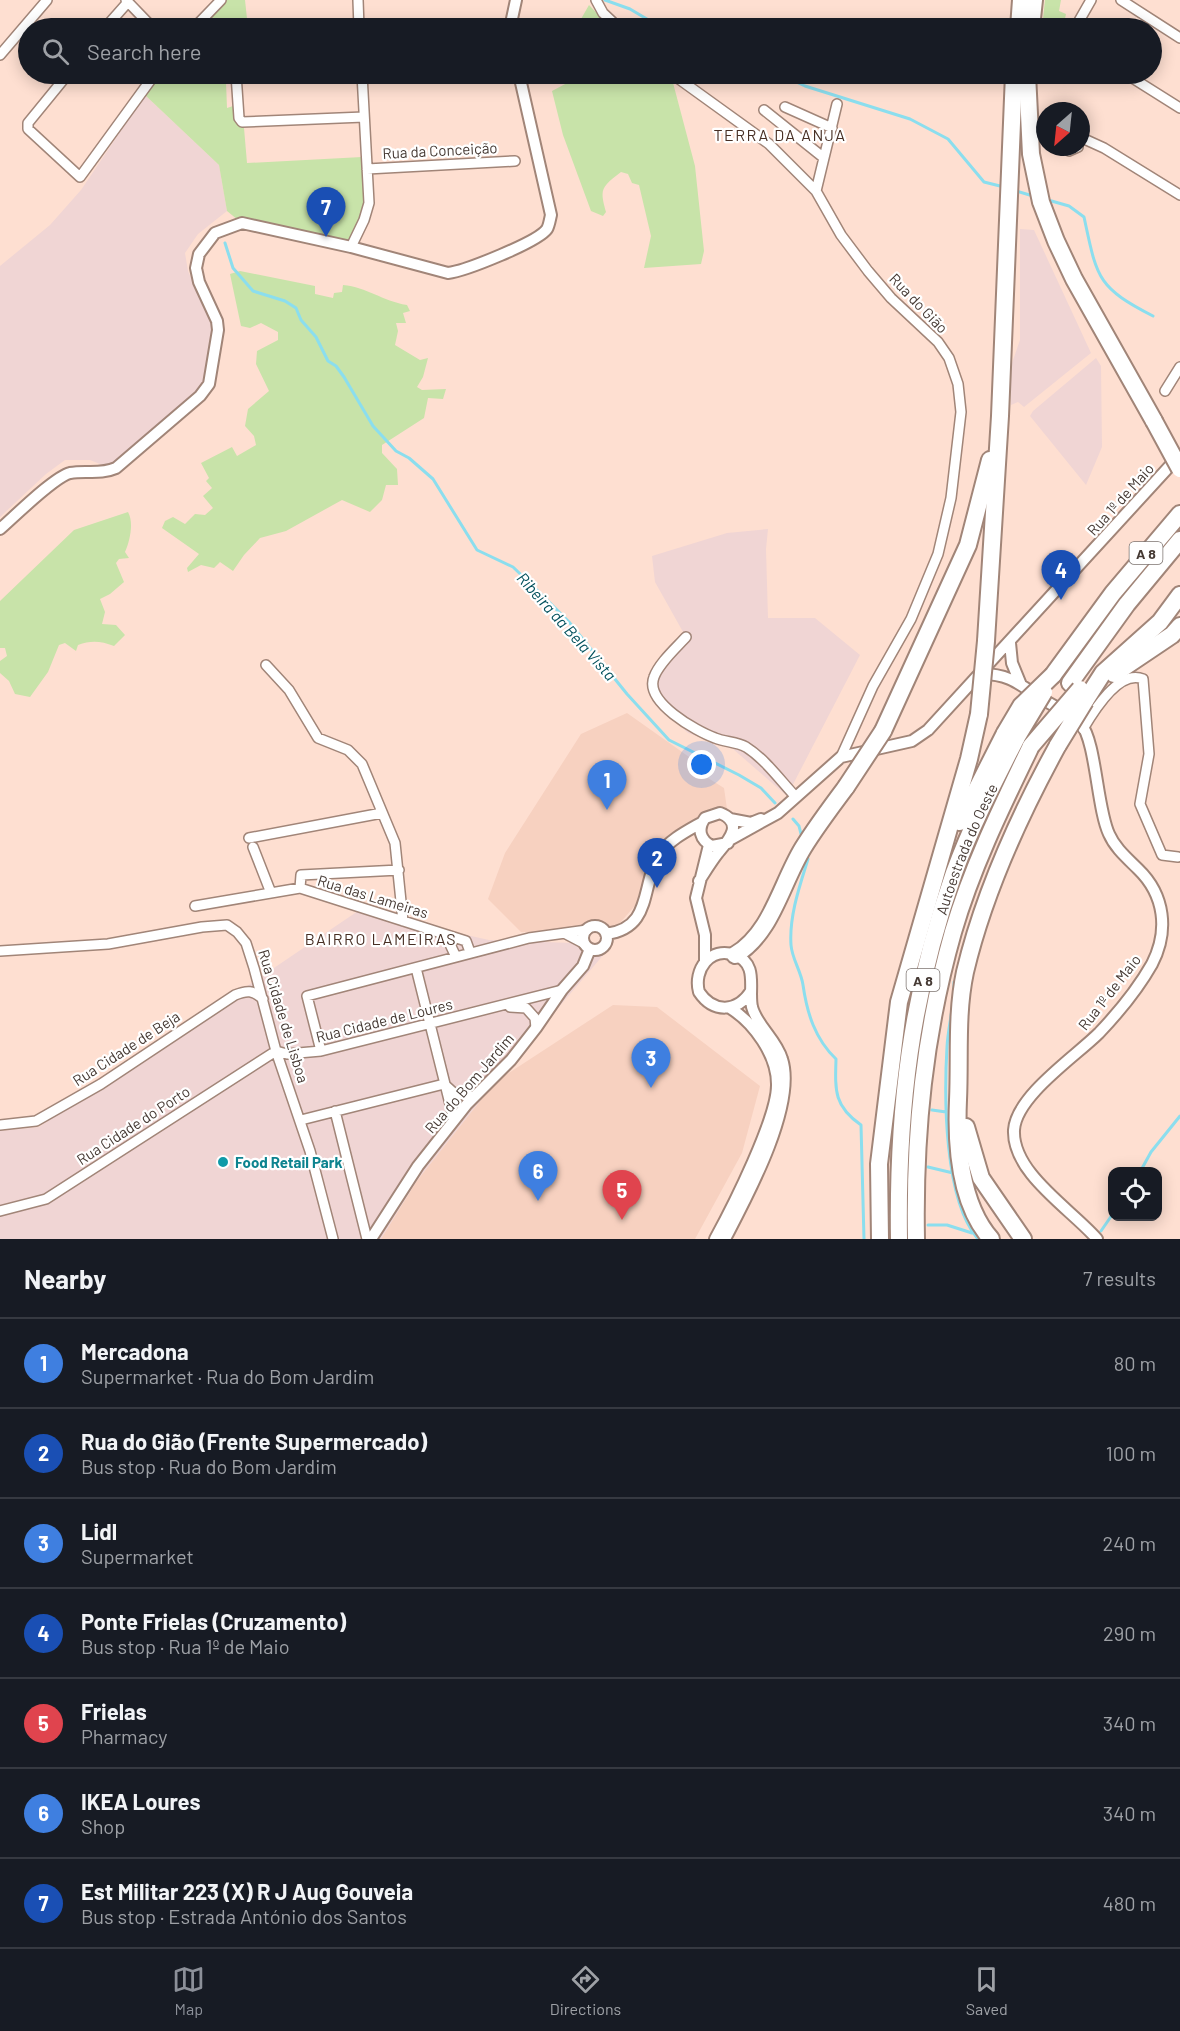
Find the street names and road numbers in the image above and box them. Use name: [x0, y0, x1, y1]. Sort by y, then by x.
street label: Rua da Conceição: [382, 138, 498, 162]
street label: Rua do Gião: [886, 269, 952, 337]
street label: Rua 1º de Maio: [1083, 459, 1157, 539]
road number: A 8: [1130, 542, 1162, 564]
street label: Autoestrada do Oeste: [932, 780, 1001, 917]
street label: Rua das Lameiras: [316, 871, 430, 921]
street label: Rua Cidade de Lisboa: [255, 947, 313, 1085]
street label: Rua 1º de Maio: [1074, 951, 1144, 1033]
road number: A 8: [906, 969, 940, 991]
street label: Rua Cidade de Loures: [314, 994, 454, 1046]
street label: Rua Cidade de Beja: [69, 1007, 183, 1089]
street label: Rua do Bom Jardim: [421, 1029, 517, 1137]
street label: Rua Cidade do Porto: [73, 1082, 193, 1168]

